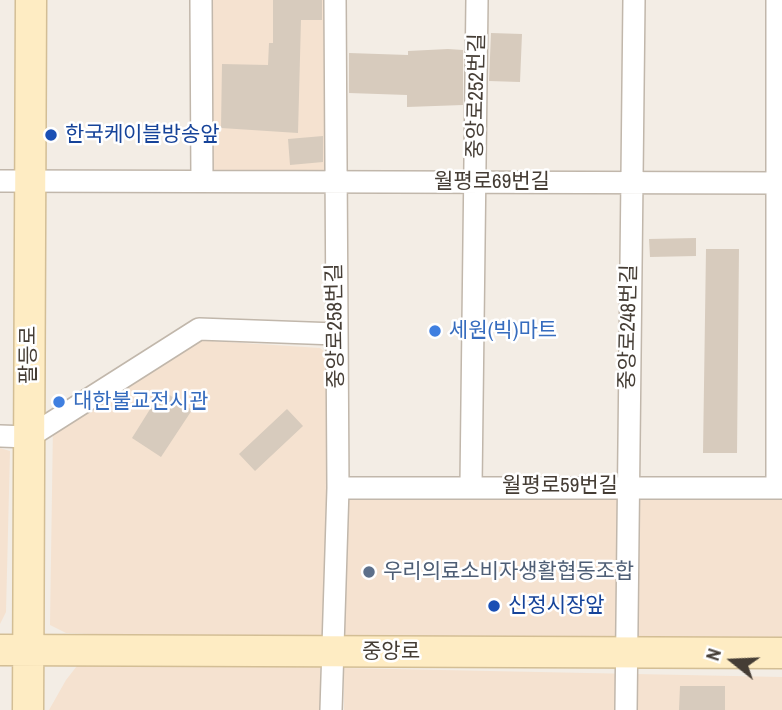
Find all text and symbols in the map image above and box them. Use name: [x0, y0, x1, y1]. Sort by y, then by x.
street label: 중앙로252번길: [463, 33, 491, 159]
place label: 한국케이블방송앞: [65, 122, 220, 148]
marker: 한국케이블방송앞: [43, 127, 59, 143]
street label: 월평로69번길: [434, 169, 550, 195]
street label: 중앙로258번길: [322, 263, 350, 389]
street label: 중앙로248번길: [615, 264, 643, 390]
place label: 세원(빅)마트: [449, 318, 557, 344]
marker: 세원(빅)마트: [427, 323, 443, 339]
street label: 팔등로: [16, 326, 42, 384]
place label: 대한불교전시관: [73, 389, 208, 415]
marker: 대한불교전시관: [51, 394, 67, 410]
street label: 월평로59번길: [502, 473, 618, 499]
place label: 우리의료소비자생활협동조합: [383, 559, 634, 585]
marker: 우리의료소비자생활협동조합: [361, 564, 377, 580]
place label: 신정시장앞: [508, 593, 605, 619]
marker: 신정시장앞: [486, 598, 502, 614]
north arrow: [698, 626, 768, 696]
street label: 중앙로: [362, 639, 420, 665]
text: N: [699, 645, 727, 664]

